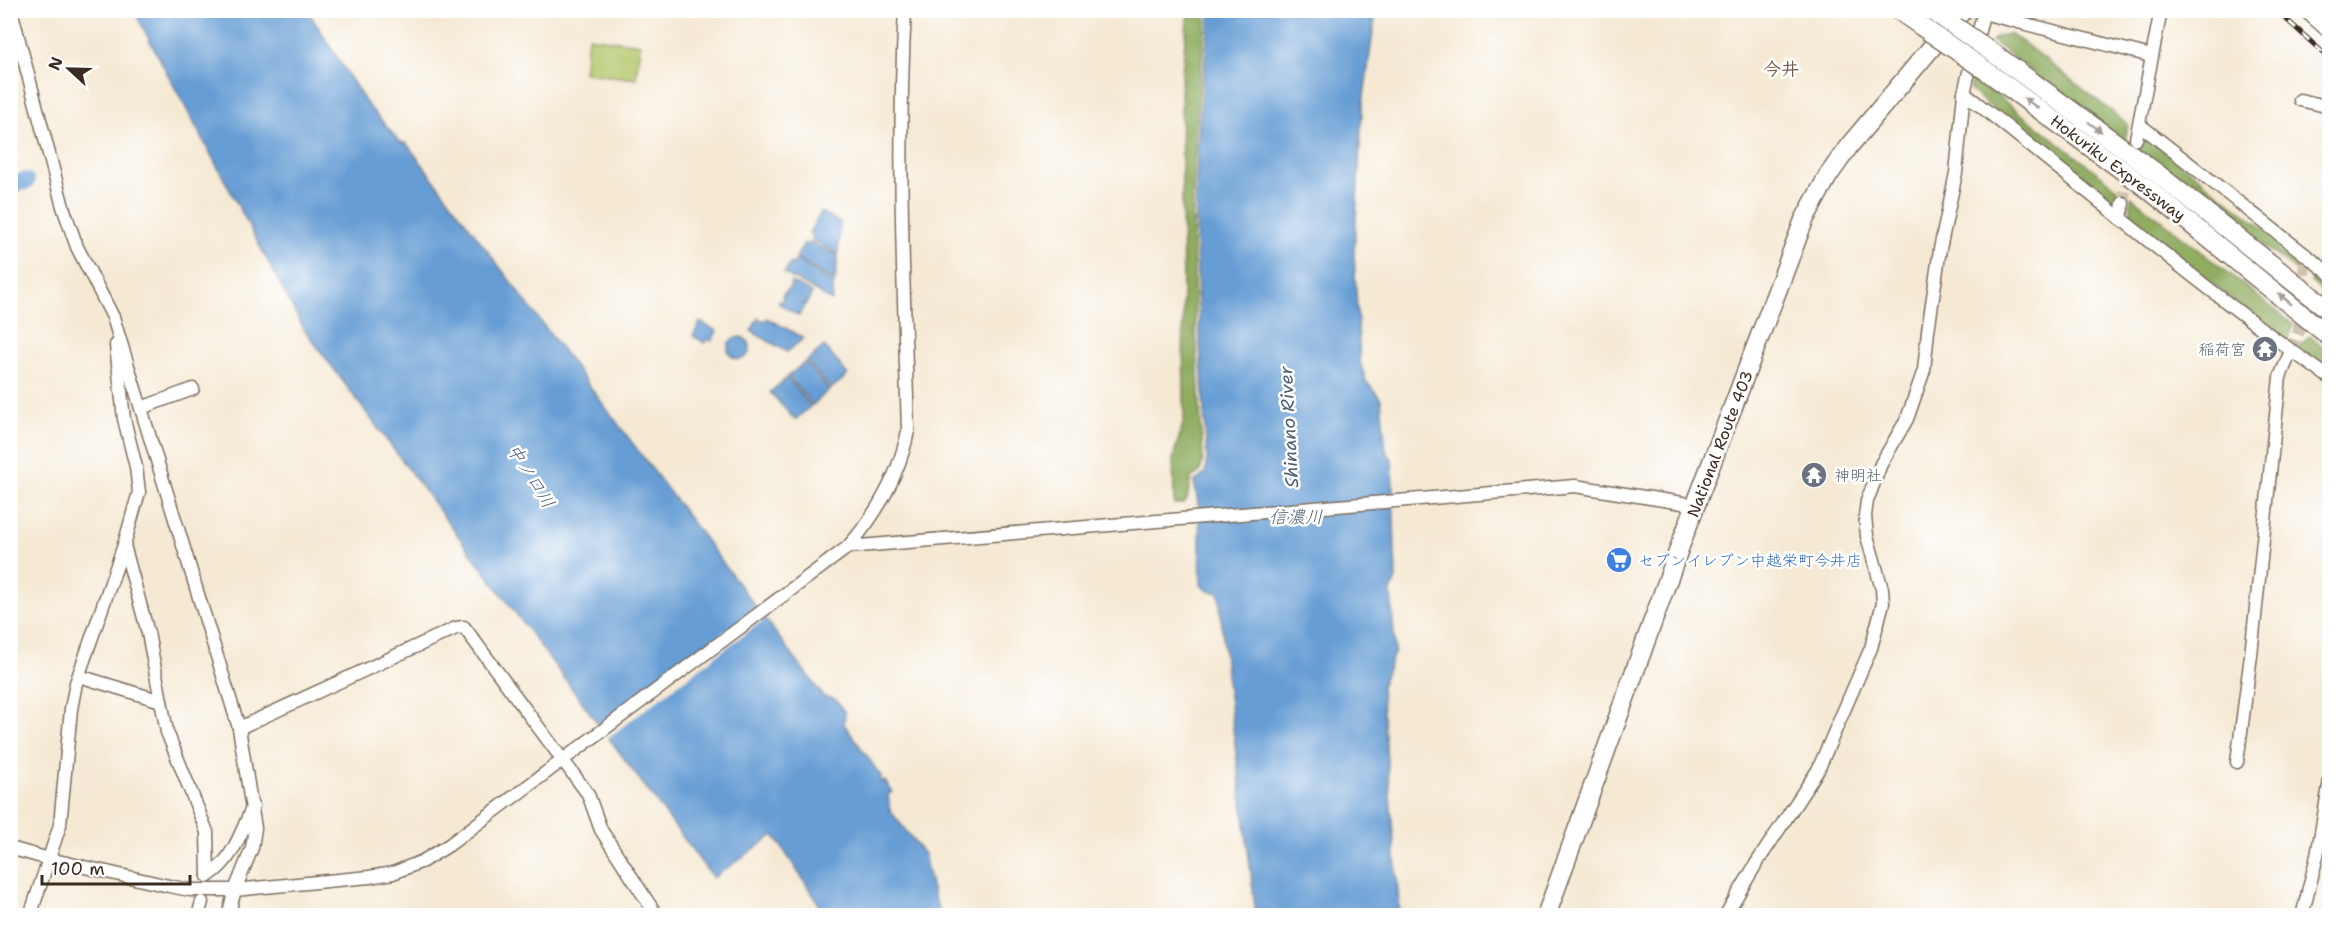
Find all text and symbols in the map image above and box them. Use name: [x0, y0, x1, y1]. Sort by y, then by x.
north arrow: [39, 39, 99, 99]
text: N: [43, 54, 68, 73]
district label: 今井: [1763, 57, 1799, 81]
one-way arrow: [2023, 97, 2039, 109]
street label: Hokuriku Expressway: [2046, 110, 2190, 226]
one-way arrow: [2087, 120, 2102, 132]
one-way arrow: [2277, 293, 2293, 306]
temple icon: 稲荷宮: [2250, 334, 2280, 364]
place label: 稲荷宮: [2198, 339, 2246, 360]
water label: Shinano River: [1274, 365, 1304, 489]
street label: National Route 403: [1682, 368, 1758, 520]
water label: 中ノ口川: [502, 439, 560, 513]
temple icon: 神明社: [1799, 460, 1829, 490]
place label: 神明社: [1834, 465, 1882, 486]
water label: 信濃川: [1269, 505, 1323, 529]
supermarket icon: セブンイレブン中越栄町今井店: [1604, 545, 1634, 575]
place label: セブンイレブン中越栄町今井店: [1638, 550, 1862, 571]
scale bar: [42, 848, 190, 886]
text: 100 m: [51, 857, 105, 881]

